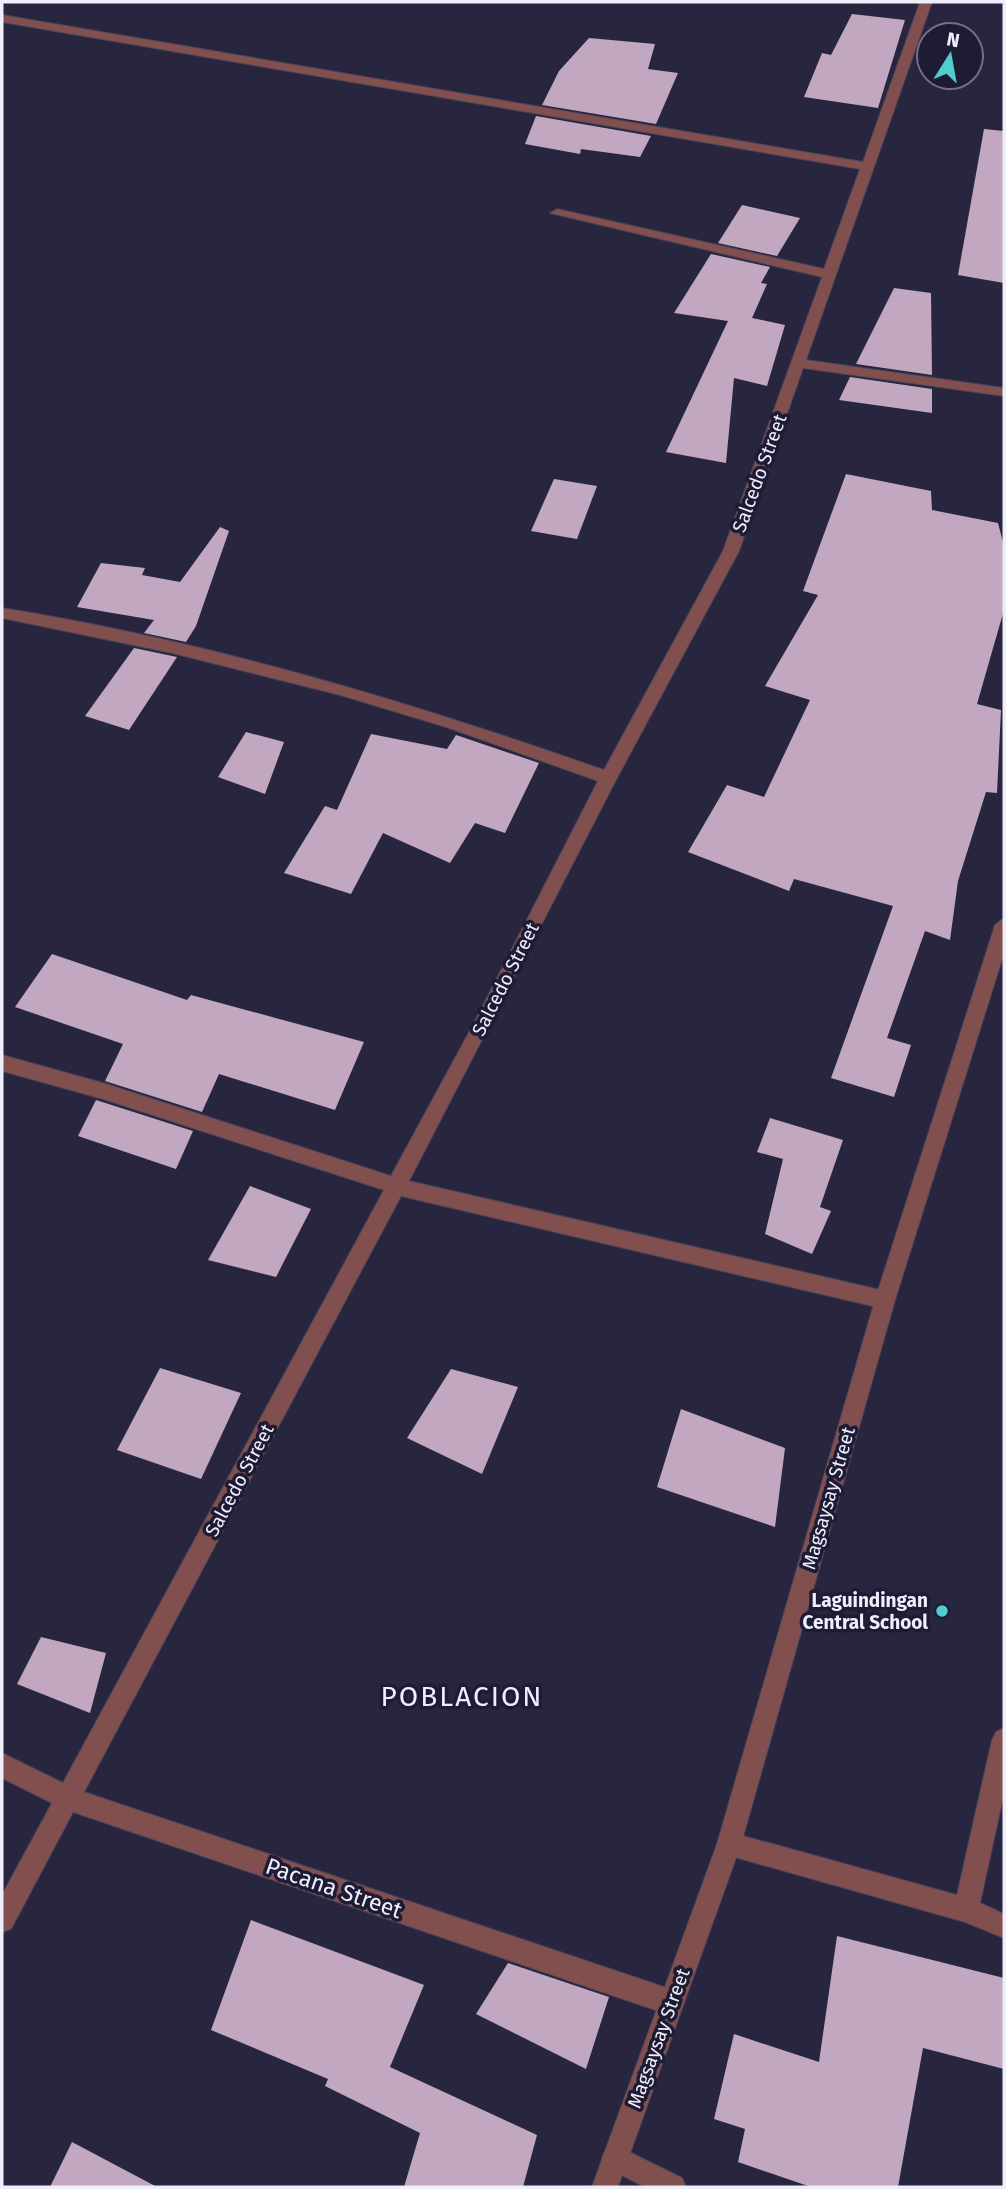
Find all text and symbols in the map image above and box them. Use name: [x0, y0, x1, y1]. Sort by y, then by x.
north arrow: [915, 21, 985, 91]
text: N: [945, 27, 962, 52]
street label: Salcedo Street: [727, 411, 792, 535]
street label: Salcedo Street: [467, 919, 544, 1040]
street label: Salcedo Street: [200, 1420, 279, 1540]
street label: Magsaysay Street: [797, 1424, 860, 1572]
place label: Laguindingan Central School: [803, 1589, 928, 1634]
marker: Laguindingan Central School: [934, 1603, 950, 1619]
district label: POBLACION: [381, 1680, 543, 1713]
street label: Pacana Street: [262, 1852, 407, 1925]
street label: Magsaysay Street: [622, 1965, 695, 2111]

